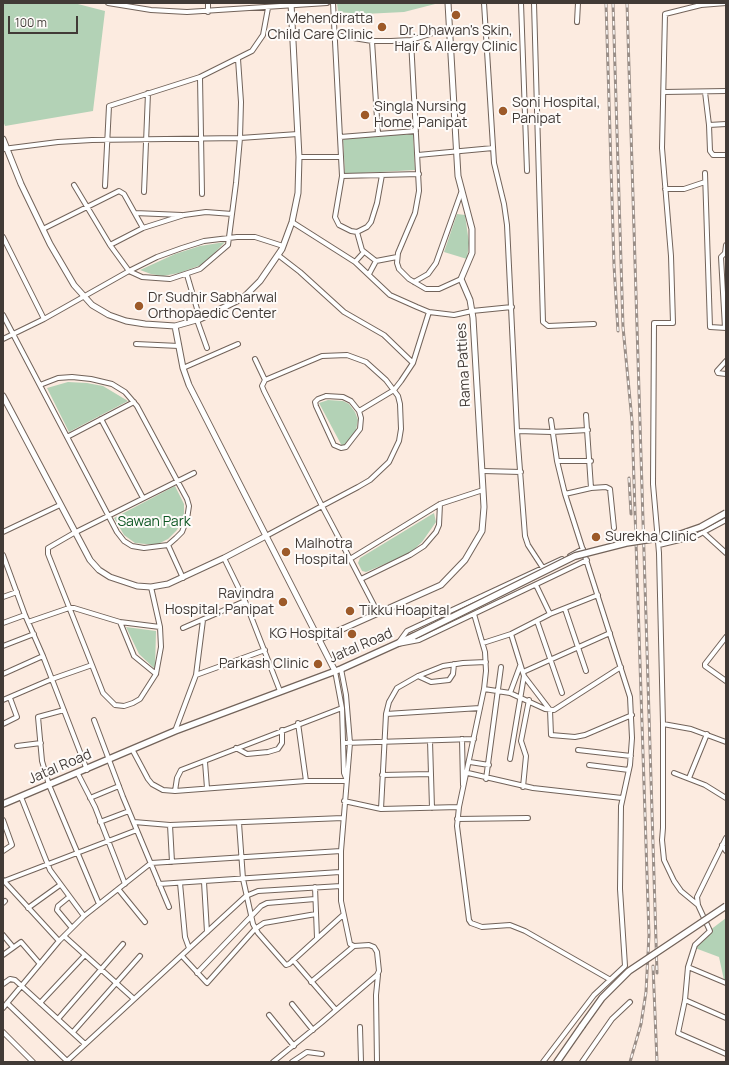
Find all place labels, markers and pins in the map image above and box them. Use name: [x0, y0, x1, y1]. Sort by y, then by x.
marker: Dr. Dhawan's Skin, Hair & Allergy Clinic: [450, 9, 462, 21]
place label: Mehendiratta Child Care Clinic: [267, 11, 373, 44]
marker: Mehendiratta Child Care Clinic: [376, 21, 388, 33]
place label: Dr. Dhawan's Skin, Hair & Allergy Clinic: [394, 23, 518, 56]
place label: Soni Hospital, Panipat: [512, 95, 600, 128]
place label: Singla Nursing Home, Panipat: [374, 99, 467, 132]
marker: Soni Hospital, Panipat: [497, 105, 509, 117]
marker: Singla Nursing Home, Panipat: [359, 109, 371, 121]
place label: Dr Sudhir Sabharwal Orthopaedic Center: [148, 290, 277, 322]
marker: Dr Sudhir Sabharwal Orthopaedic Center: [133, 300, 145, 312]
place label: Surekha Clinic: [605, 529, 697, 545]
marker: Surekha Clinic: [590, 531, 602, 543]
place label: Malhotra Hospital: [295, 536, 353, 568]
marker: Malhotra Hospital: [280, 546, 292, 558]
place label: Ravindra Hospital, Panipat: [165, 586, 274, 618]
marker: Ravindra Hospital, Panipat: [277, 596, 289, 608]
place label: Tikku Hoapital: [359, 603, 449, 619]
marker: Tikku Hoapital: [344, 605, 356, 617]
place label: KG Hospital: [269, 626, 343, 642]
marker: KG Hospital: [346, 628, 358, 640]
place label: Parkash Clinic: [219, 656, 309, 672]
marker: Parkash Clinic: [312, 658, 324, 670]

